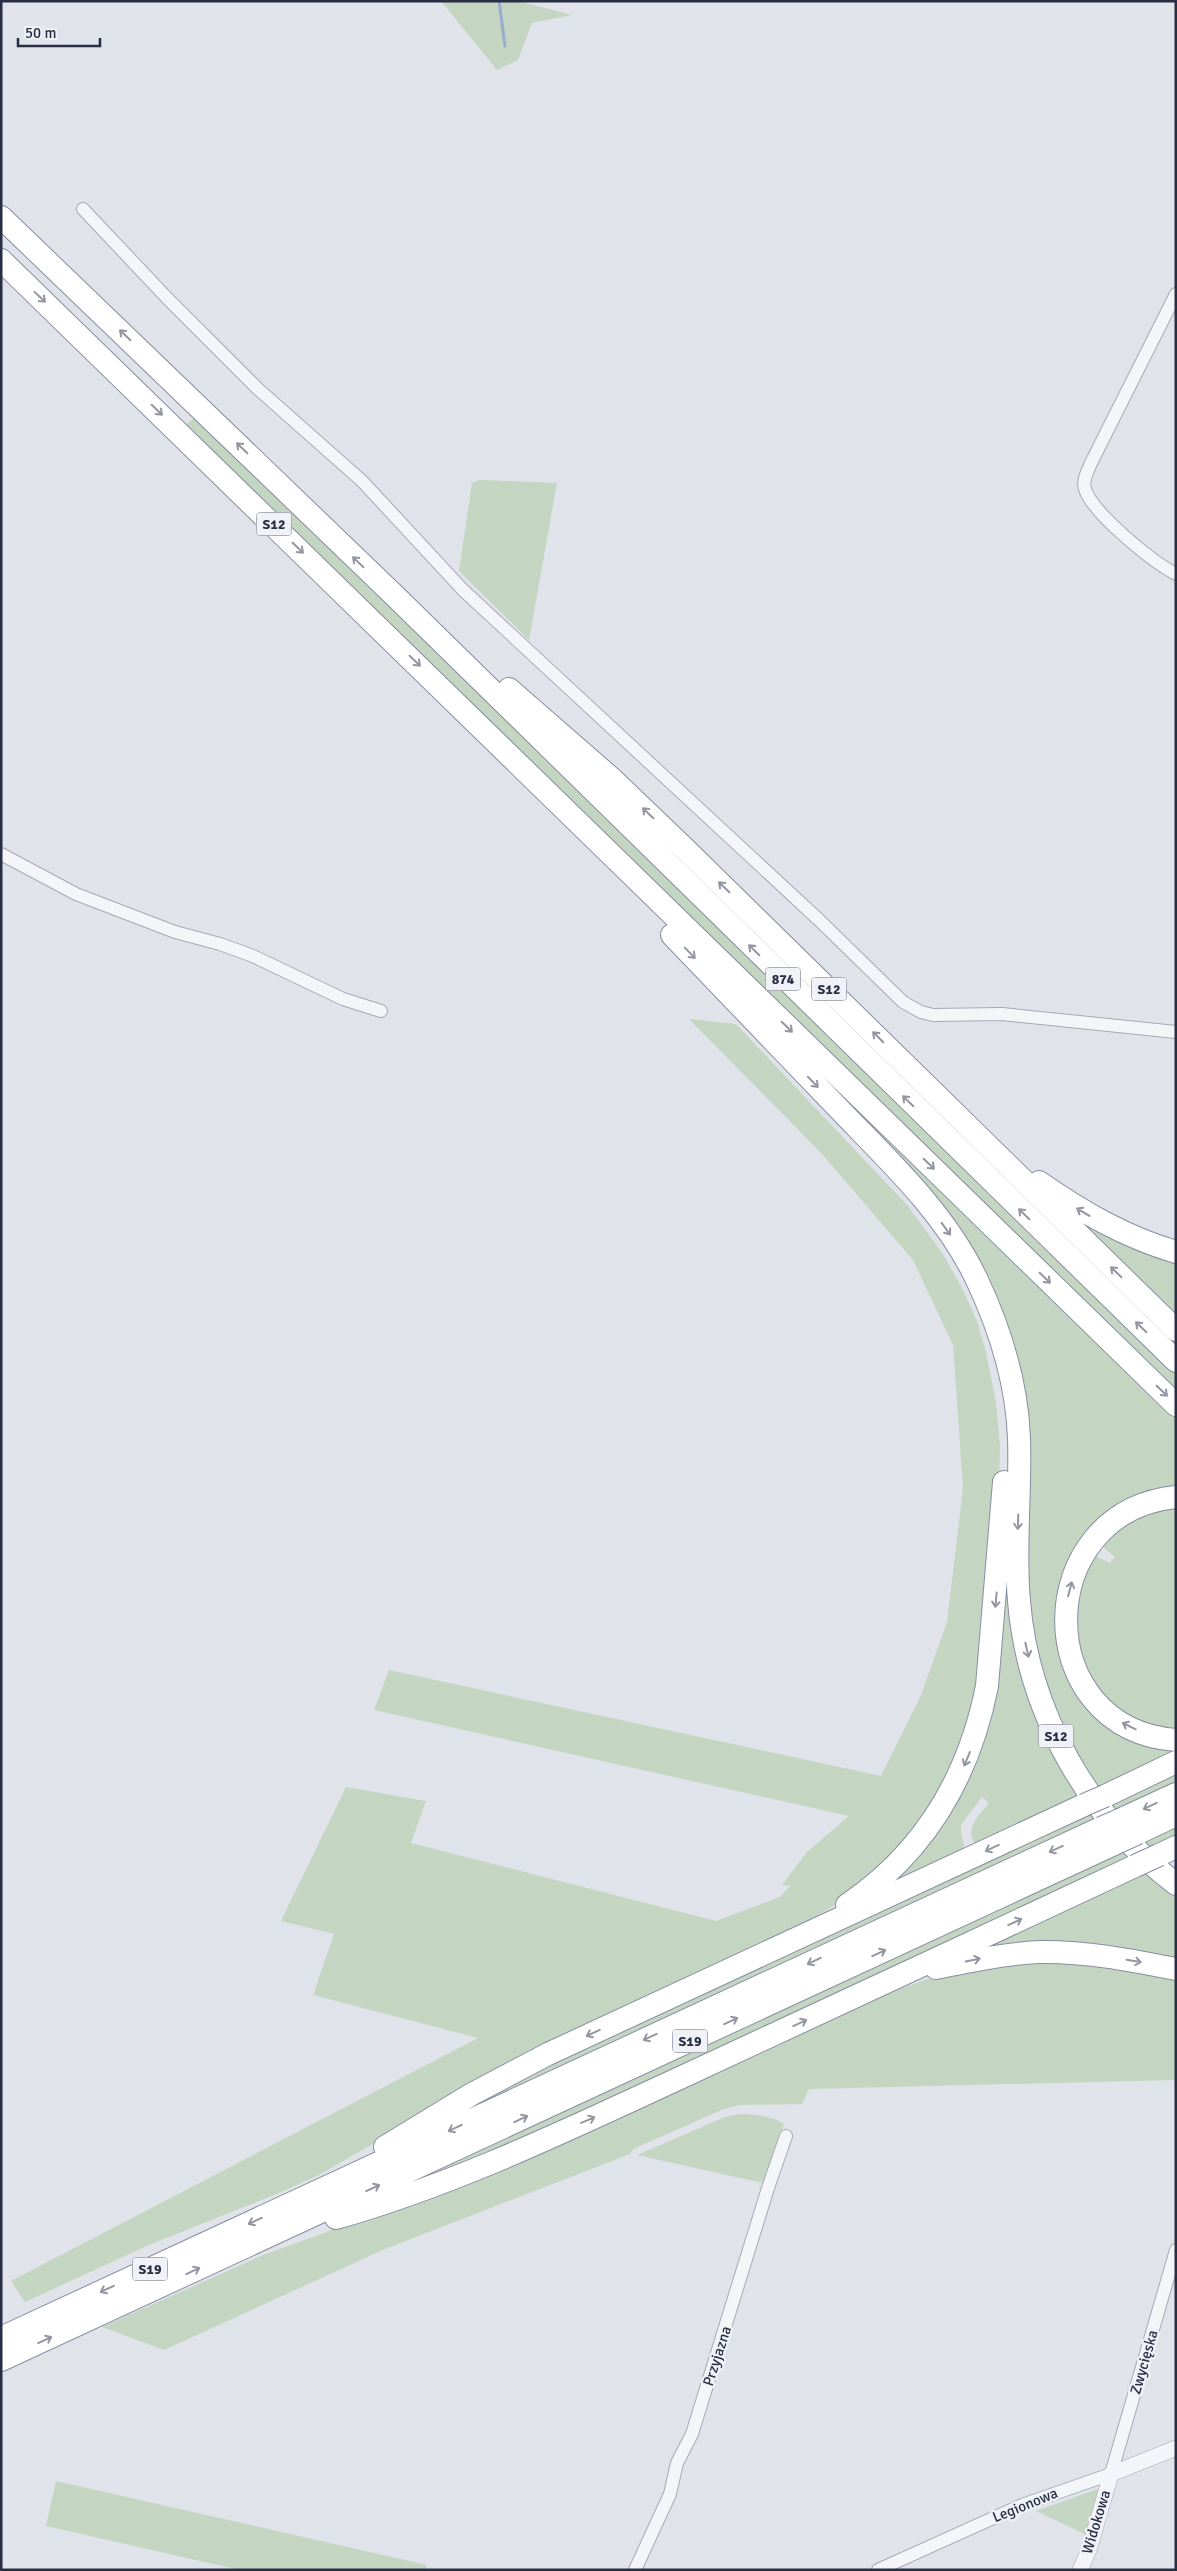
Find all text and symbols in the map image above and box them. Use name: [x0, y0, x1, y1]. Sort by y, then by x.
scale bar: [18, 15, 100, 47]
text: 50 m: [25, 24, 56, 42]
one-way arrow: [34, 290, 46, 302]
one-way arrow: [119, 329, 132, 341]
one-way arrow: [151, 403, 163, 416]
one-way arrow: [235, 442, 248, 454]
road number: S12: [256, 512, 292, 536]
one-way arrow: [292, 542, 304, 554]
one-way arrow: [352, 556, 364, 568]
one-way arrow: [408, 655, 421, 667]
one-way arrow: [641, 807, 654, 819]
one-way arrow: [718, 881, 730, 893]
one-way arrow: [748, 944, 760, 956]
one-way arrow: [684, 947, 696, 959]
road number: 874: [766, 968, 800, 991]
road number: S12: [812, 978, 846, 1001]
one-way arrow: [781, 1021, 794, 1033]
one-way arrow: [871, 1031, 884, 1043]
one-way arrow: [807, 1076, 819, 1088]
one-way arrow: [902, 1094, 914, 1107]
one-way arrow: [923, 1158, 935, 1170]
one-way arrow: [1077, 1206, 1091, 1216]
one-way arrow: [1018, 1208, 1031, 1220]
one-way arrow: [941, 1222, 951, 1236]
one-way arrow: [1109, 1266, 1122, 1278]
one-way arrow: [1039, 1272, 1052, 1284]
one-way arrow: [1135, 1321, 1147, 1333]
one-way arrow: [1156, 1385, 1168, 1397]
one-way arrow: [1013, 1514, 1023, 1530]
one-way arrow: [1066, 1581, 1075, 1597]
one-way arrow: [991, 1591, 1000, 1607]
one-way arrow: [1023, 1642, 1032, 1658]
one-way arrow: [1122, 1721, 1137, 1731]
road number: S12: [1038, 1724, 1074, 1748]
one-way arrow: [961, 1751, 971, 1766]
one-way arrow: [1143, 1801, 1158, 1811]
one-way arrow: [985, 1844, 1000, 1853]
one-way arrow: [1049, 1845, 1064, 1854]
one-way arrow: [1007, 1916, 1022, 1926]
one-way arrow: [871, 1948, 886, 1957]
one-way arrow: [965, 1955, 981, 1965]
one-way arrow: [1126, 1956, 1142, 1966]
one-way arrow: [807, 1957, 822, 1967]
one-way arrow: [724, 2016, 739, 2026]
one-way arrow: [792, 2018, 807, 2027]
one-way arrow: [586, 2028, 601, 2038]
road number: S19: [672, 2030, 708, 2052]
one-way arrow: [643, 2033, 658, 2043]
one-way arrow: [513, 2114, 528, 2124]
one-way arrow: [580, 2114, 595, 2124]
one-way arrow: [448, 2123, 463, 2133]
one-way arrow: [365, 2182, 380, 2192]
one-way arrow: [248, 2216, 263, 2226]
road number: S19: [132, 2258, 168, 2280]
one-way arrow: [185, 2266, 200, 2276]
one-way arrow: [100, 2285, 115, 2294]
street label: Przyjazna: [699, 2324, 735, 2388]
street label: Zwycięska: [1126, 2328, 1162, 2396]
one-way arrow: [38, 2334, 53, 2344]
street label: Legionowa: [990, 2484, 1060, 2526]
street label: Widokowa: [1078, 2488, 1114, 2556]

